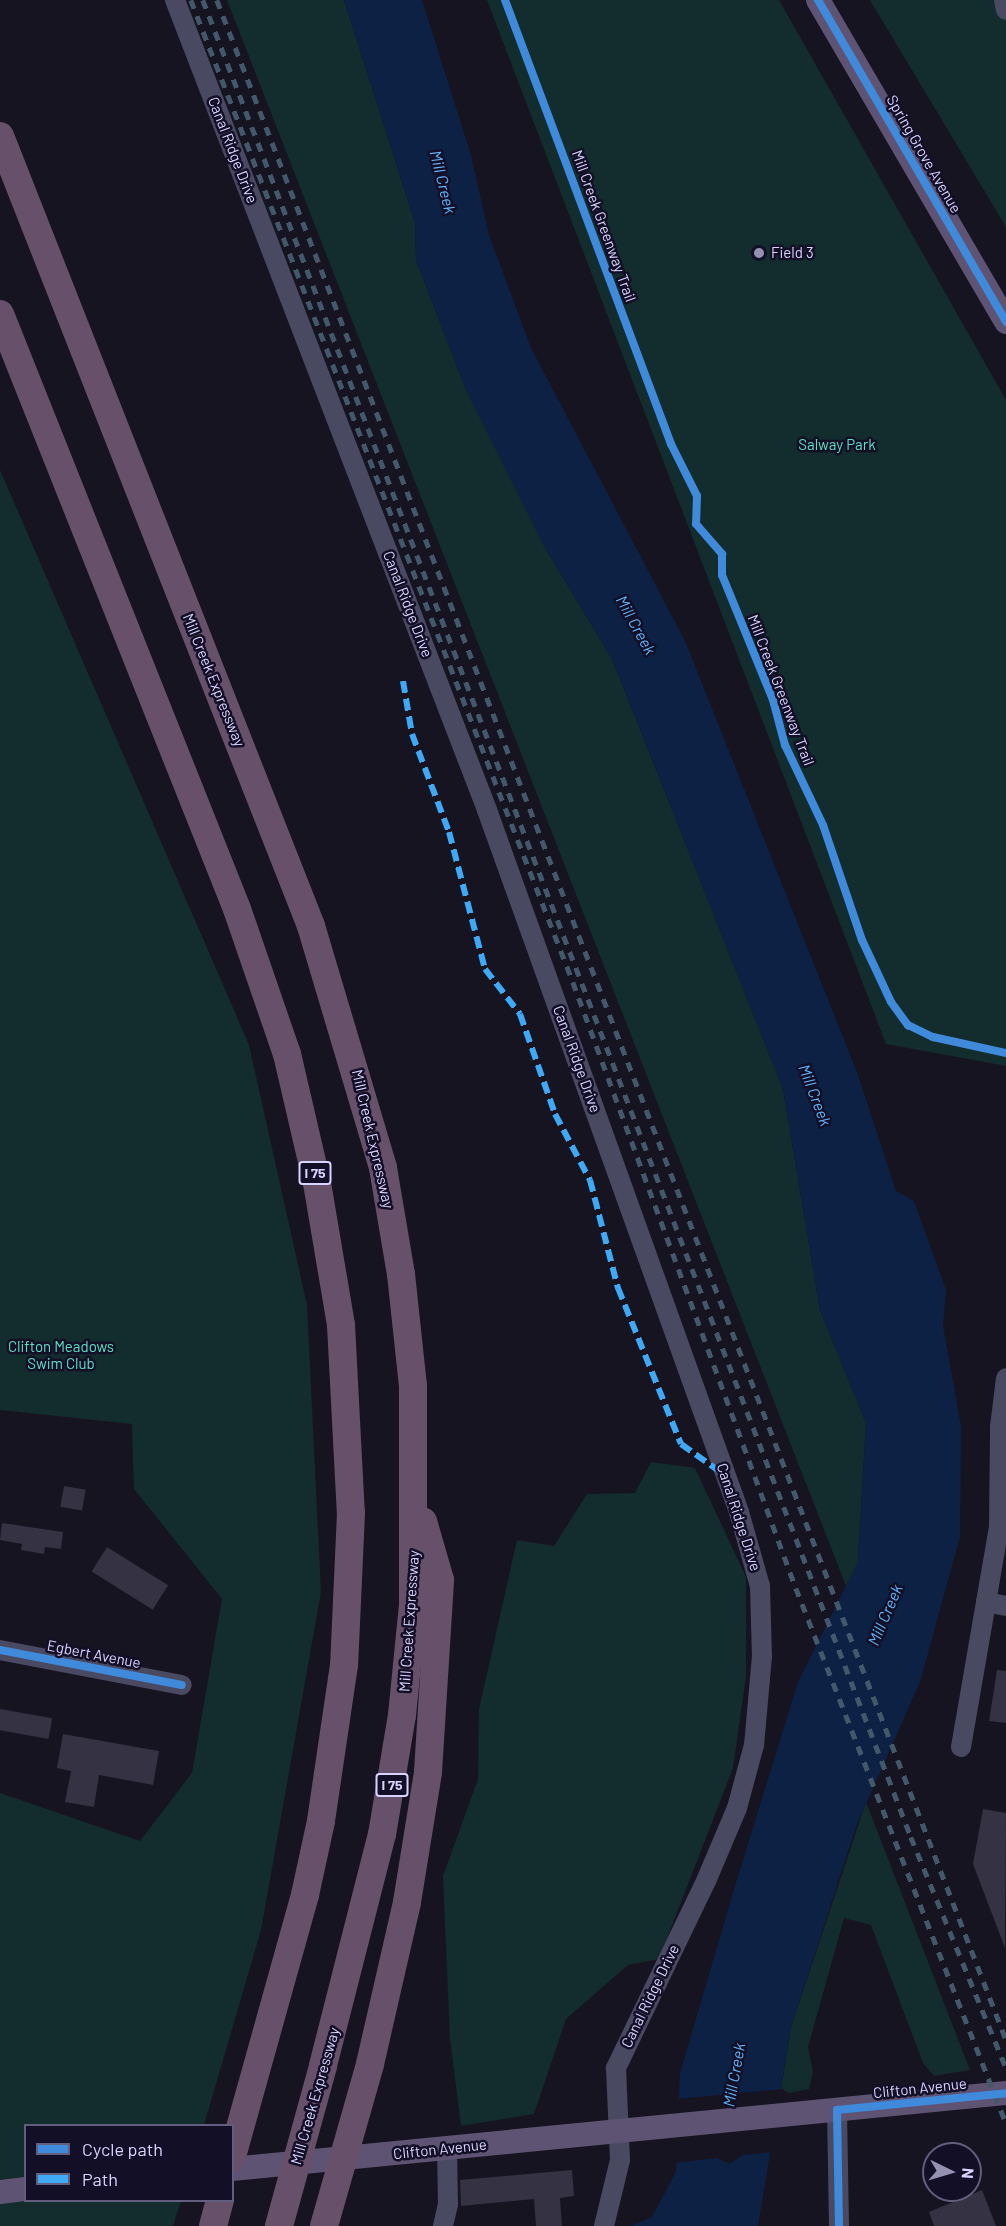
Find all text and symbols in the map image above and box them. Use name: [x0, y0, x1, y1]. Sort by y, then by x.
street label: Spring Grove Avenue: [883, 92, 965, 216]
street label: Canal Ridge Drive: [204, 94, 262, 206]
water label: Mill Creek: [426, 148, 460, 216]
street label: Mill Creek Greenway Trail: [568, 148, 640, 304]
place label: Field 3: [771, 244, 814, 262]
marker: Field 3: [752, 246, 766, 260]
park label: Salway Park: [798, 436, 876, 454]
street label: Canal Ridge Drive: [379, 548, 437, 660]
water label: Mill Creek: [612, 592, 660, 658]
street label: Mill Creek Expressway: [179, 611, 249, 749]
street label: Mill Creek Greenway Trail: [744, 612, 818, 768]
street label: Canal Ridge Drive: [549, 1003, 605, 1115]
water label: Mill Creek: [794, 1061, 836, 1129]
street label: Mill Creek Expressway: [348, 1068, 398, 1210]
road number: I 75: [298, 1162, 332, 1184]
park label: Clifton Meadows Swim Club: [8, 1337, 114, 1372]
street label: Canal Ridge Drive: [713, 1461, 765, 1573]
street label: Mill Creek Expressway: [395, 1550, 423, 1692]
water label: Mill Creek: [864, 1582, 906, 1648]
street label: Egbert Avenue: [46, 1636, 142, 1672]
road number: I 75: [376, 1774, 408, 1796]
street label: Canal Ridge Drive: [617, 1941, 683, 2051]
street label: Mill Creek Expressway: [287, 2025, 343, 2167]
water label: Mill Creek: [719, 2042, 749, 2108]
street label: Clifton Avenue: [872, 2074, 968, 2102]
legend: [24, 2124, 234, 2202]
street label: Clifton Avenue: [392, 2135, 488, 2163]
text: Cycle path: [82, 2138, 163, 2160]
north arrow: [922, 2142, 982, 2202]
text: N: [959, 2167, 978, 2180]
text: Path: [82, 2168, 118, 2190]

